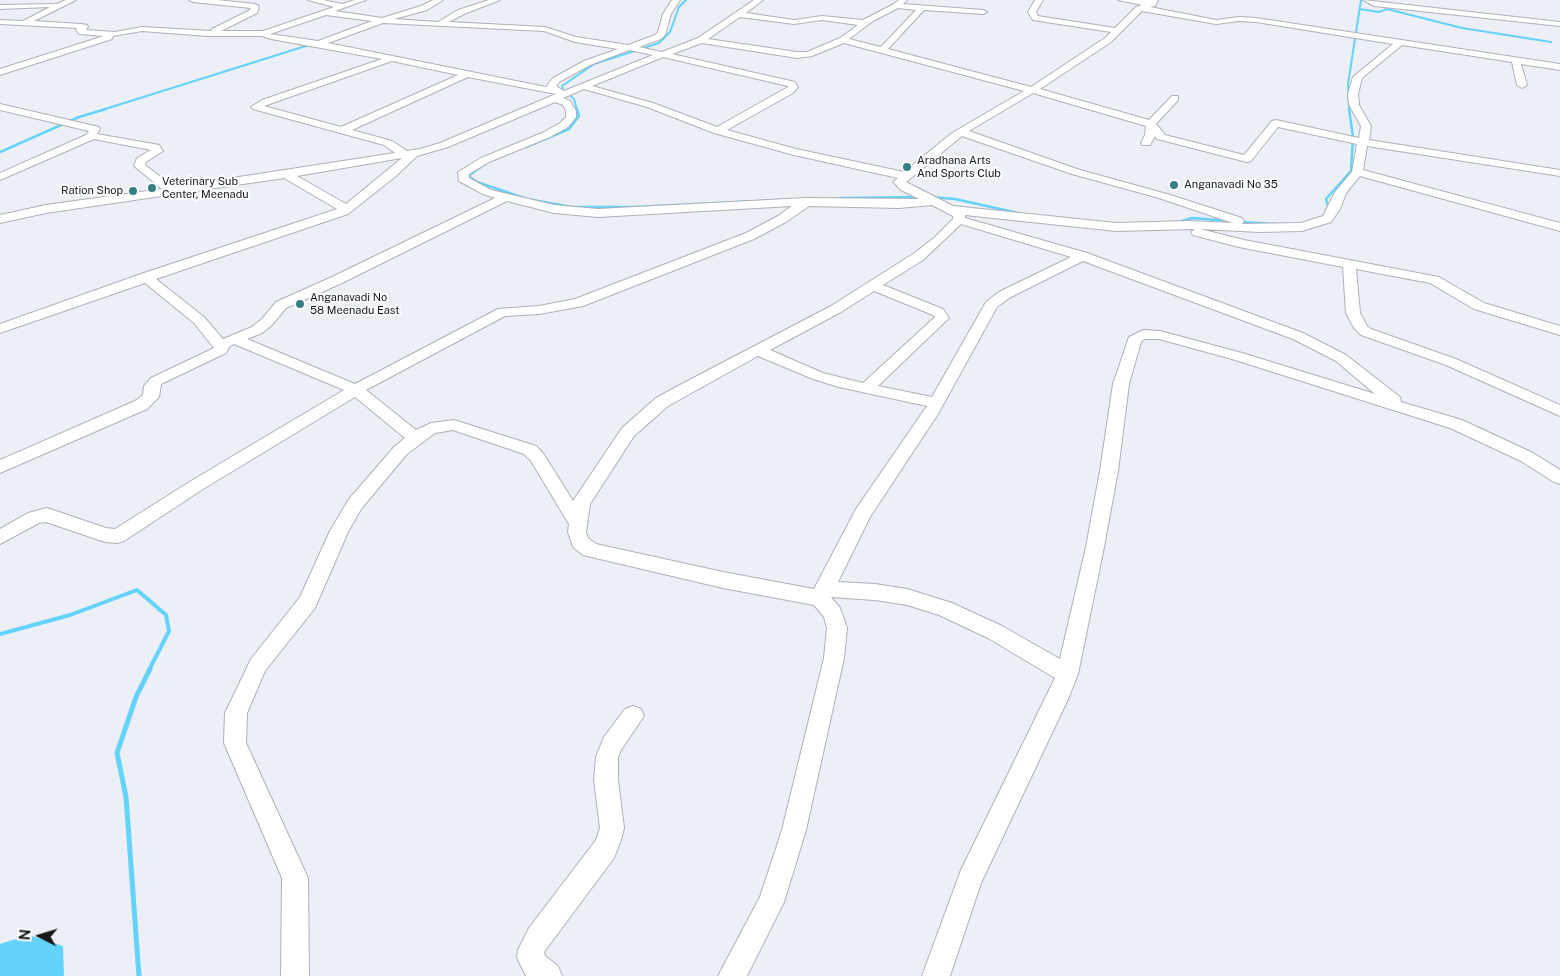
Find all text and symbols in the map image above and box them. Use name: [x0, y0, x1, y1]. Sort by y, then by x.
place label: Aradhana Arts And Sports Club: [917, 154, 1001, 180]
marker: Aradhana Arts And Sports Club: [901, 161, 913, 173]
place label: Veterinary Sub Center, Meenadu: [162, 175, 249, 201]
place label: Anganavadi No 35: [1184, 178, 1278, 192]
marker: Anganavadi No 35: [1168, 179, 1180, 191]
marker: Veterinary Sub Center, Meenadu: [146, 182, 158, 194]
place label: Ration Shop: [61, 184, 123, 198]
marker: Ration Shop: [127, 185, 139, 197]
place label: Anganavadi No 58 Meenadu East: [310, 291, 400, 317]
marker: Anganavadi No 58 Meenadu East: [294, 298, 306, 310]
north arrow: [15, 911, 65, 961]
text: N: [17, 929, 34, 941]

